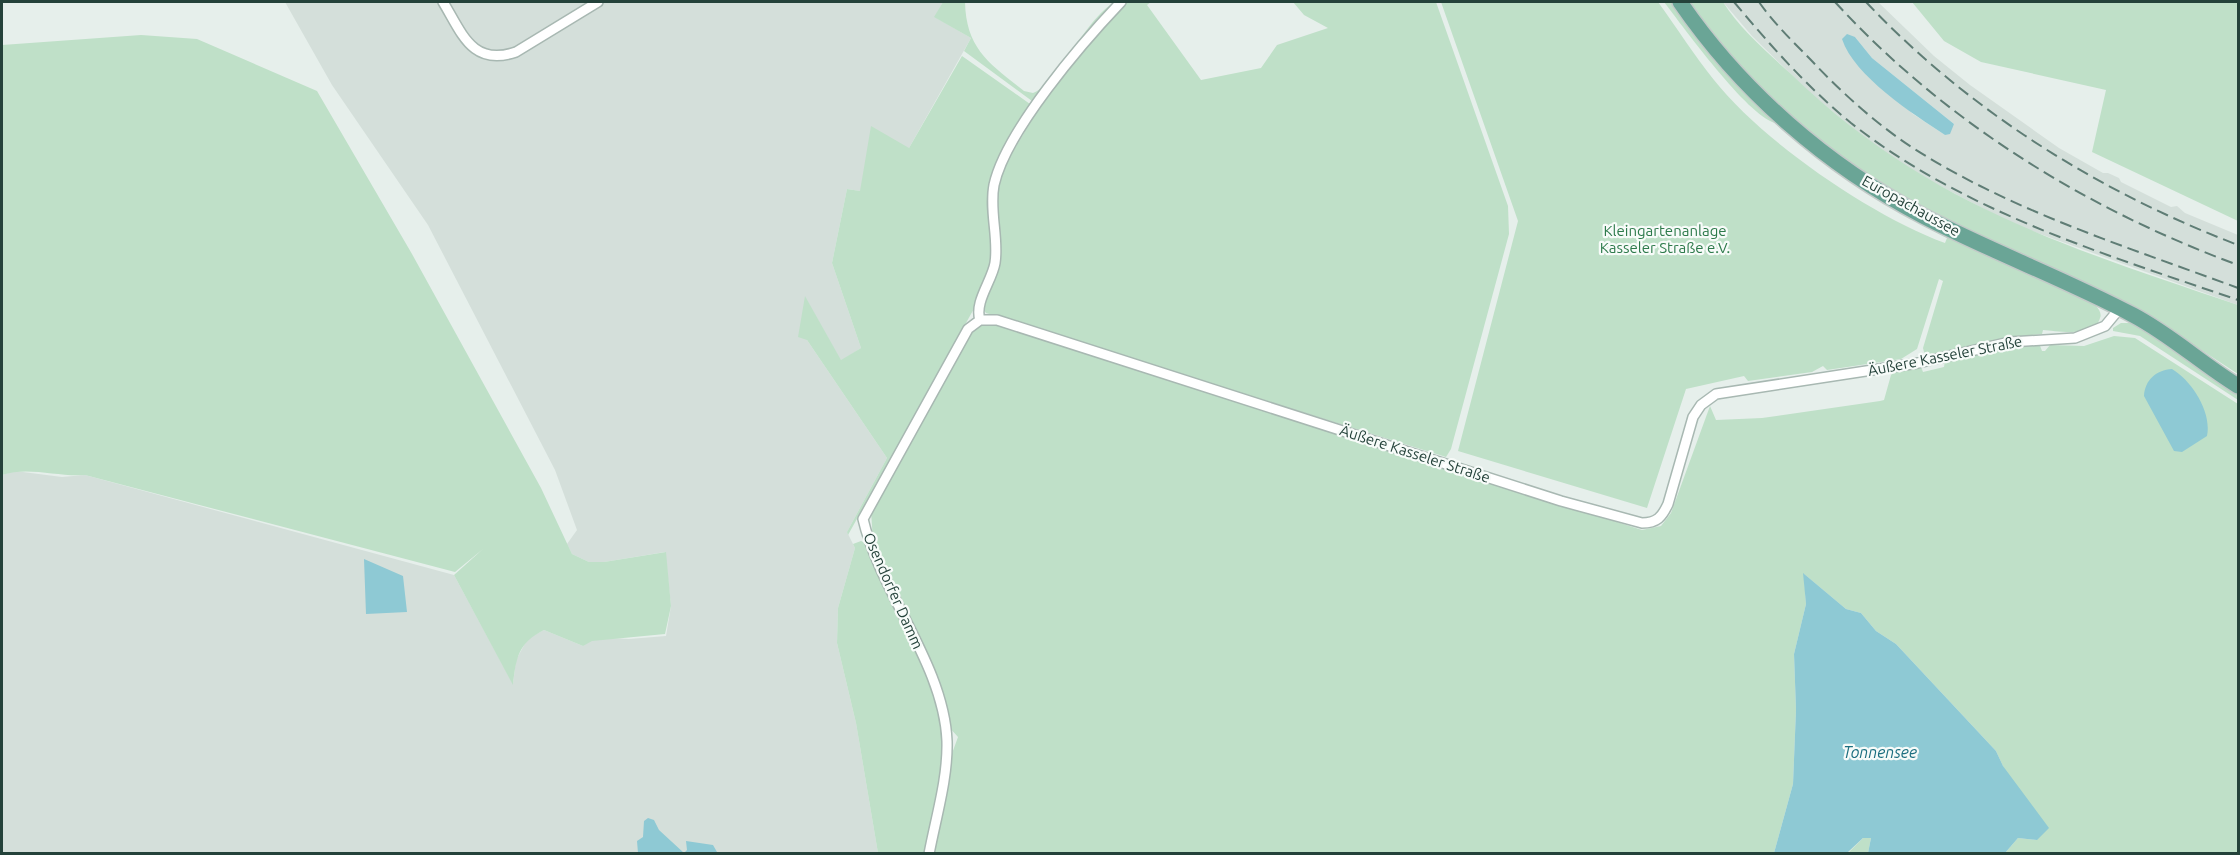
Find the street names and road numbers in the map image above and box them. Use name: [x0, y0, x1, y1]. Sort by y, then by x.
street label: Europachaussee: [1859, 172, 1963, 239]
street label: Äußere Kasseler Straße: [1866, 332, 2024, 379]
street label: Äußere Kasseler Straße: [1338, 421, 1492, 486]
street label: Osendorfer Damm: [860, 530, 927, 652]

